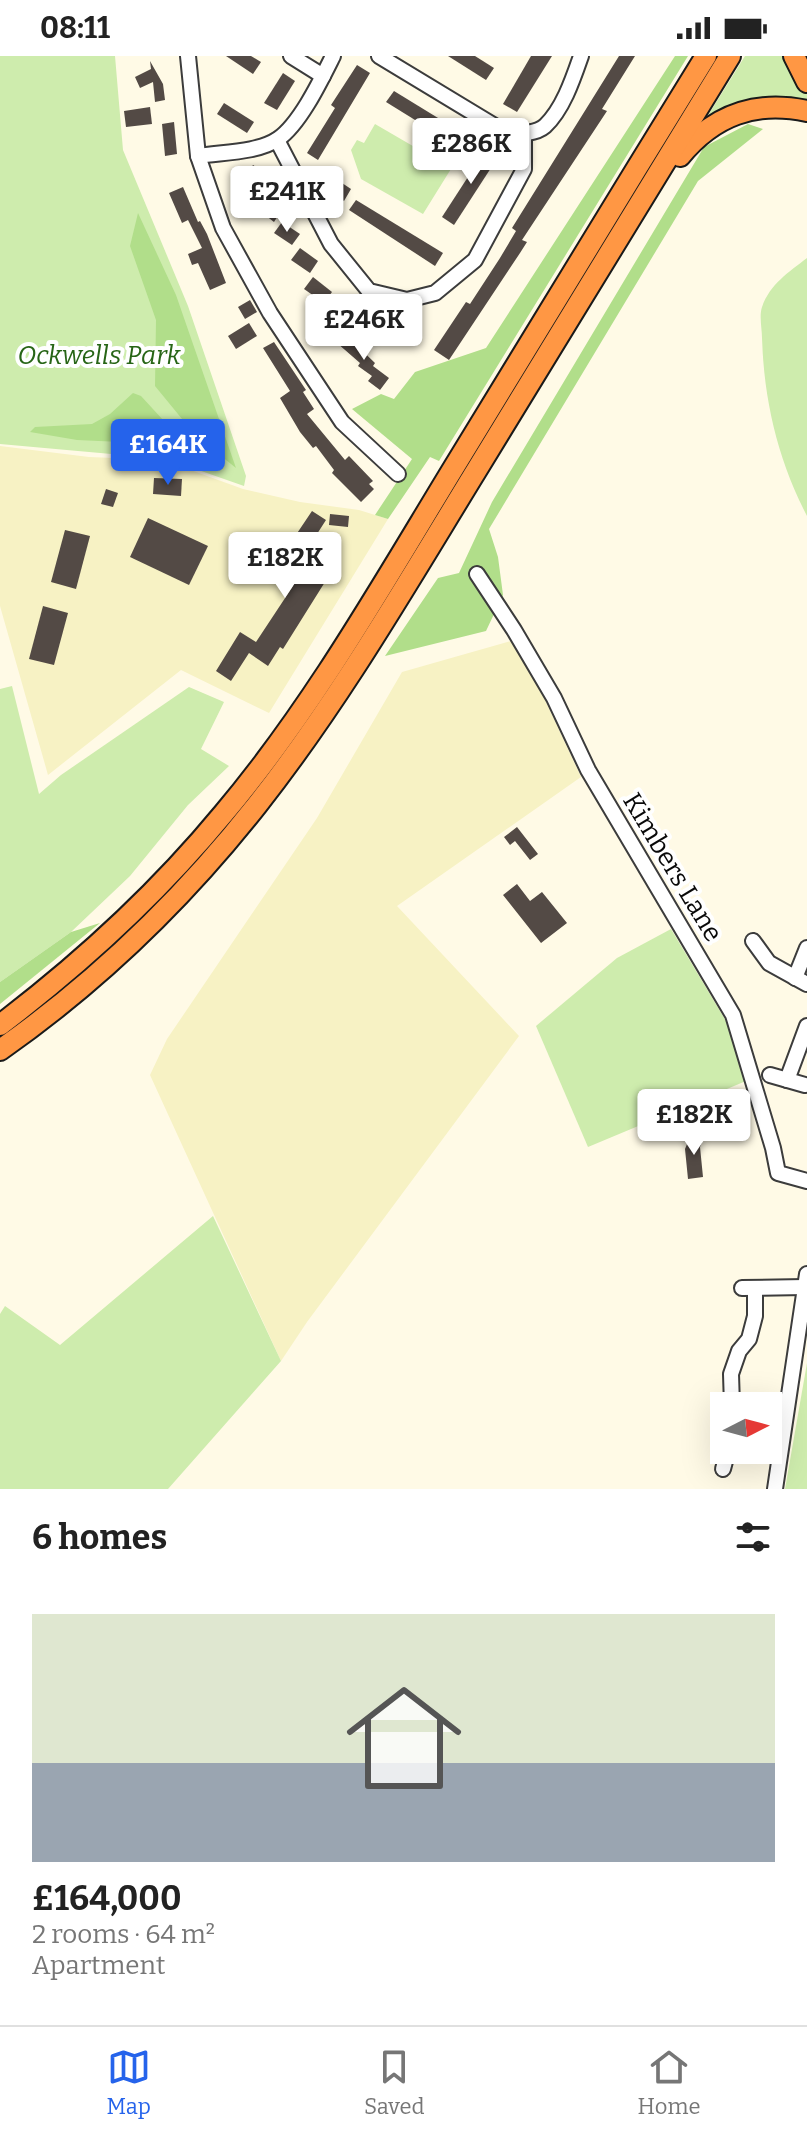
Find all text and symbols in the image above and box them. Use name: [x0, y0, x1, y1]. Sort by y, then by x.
text: 08:11: [40, 10, 110, 46]
pin: £286K: [415, 118, 527, 186]
text: £286K: [430, 128, 512, 159]
pin: £241K: [231, 166, 343, 234]
text: £241K: [248, 176, 326, 207]
pin: £246K: [308, 294, 420, 362]
text: £246K: [323, 304, 405, 335]
park label: Ockwells Park: [17, 340, 181, 371]
pin: £164K: [112, 419, 224, 487]
text: £164K: [129, 429, 207, 460]
pin: £182K: [229, 532, 341, 600]
text: £182K: [246, 542, 324, 573]
street label: Kimbers Lane: [616, 787, 729, 947]
pin: £182K: [638, 1089, 750, 1157]
text: £182K: [655, 1099, 733, 1130]
north arrow: [710, 1392, 782, 1464]
map controls: [710, 1392, 782, 1464]
icon: filters: [731, 1515, 775, 1559]
text: 6 homes: [32, 1517, 167, 1558]
icon: home: [332, 1666, 476, 1810]
text: £164,000: [32, 1878, 182, 1919]
text: 2 rooms · 64 m²: [32, 1919, 215, 1950]
text: Apartment: [32, 1950, 165, 1981]
tab: Map: [107, 2045, 151, 2120]
tab: Saved: [364, 2045, 424, 2120]
tab: Home: [638, 2045, 700, 2120]

